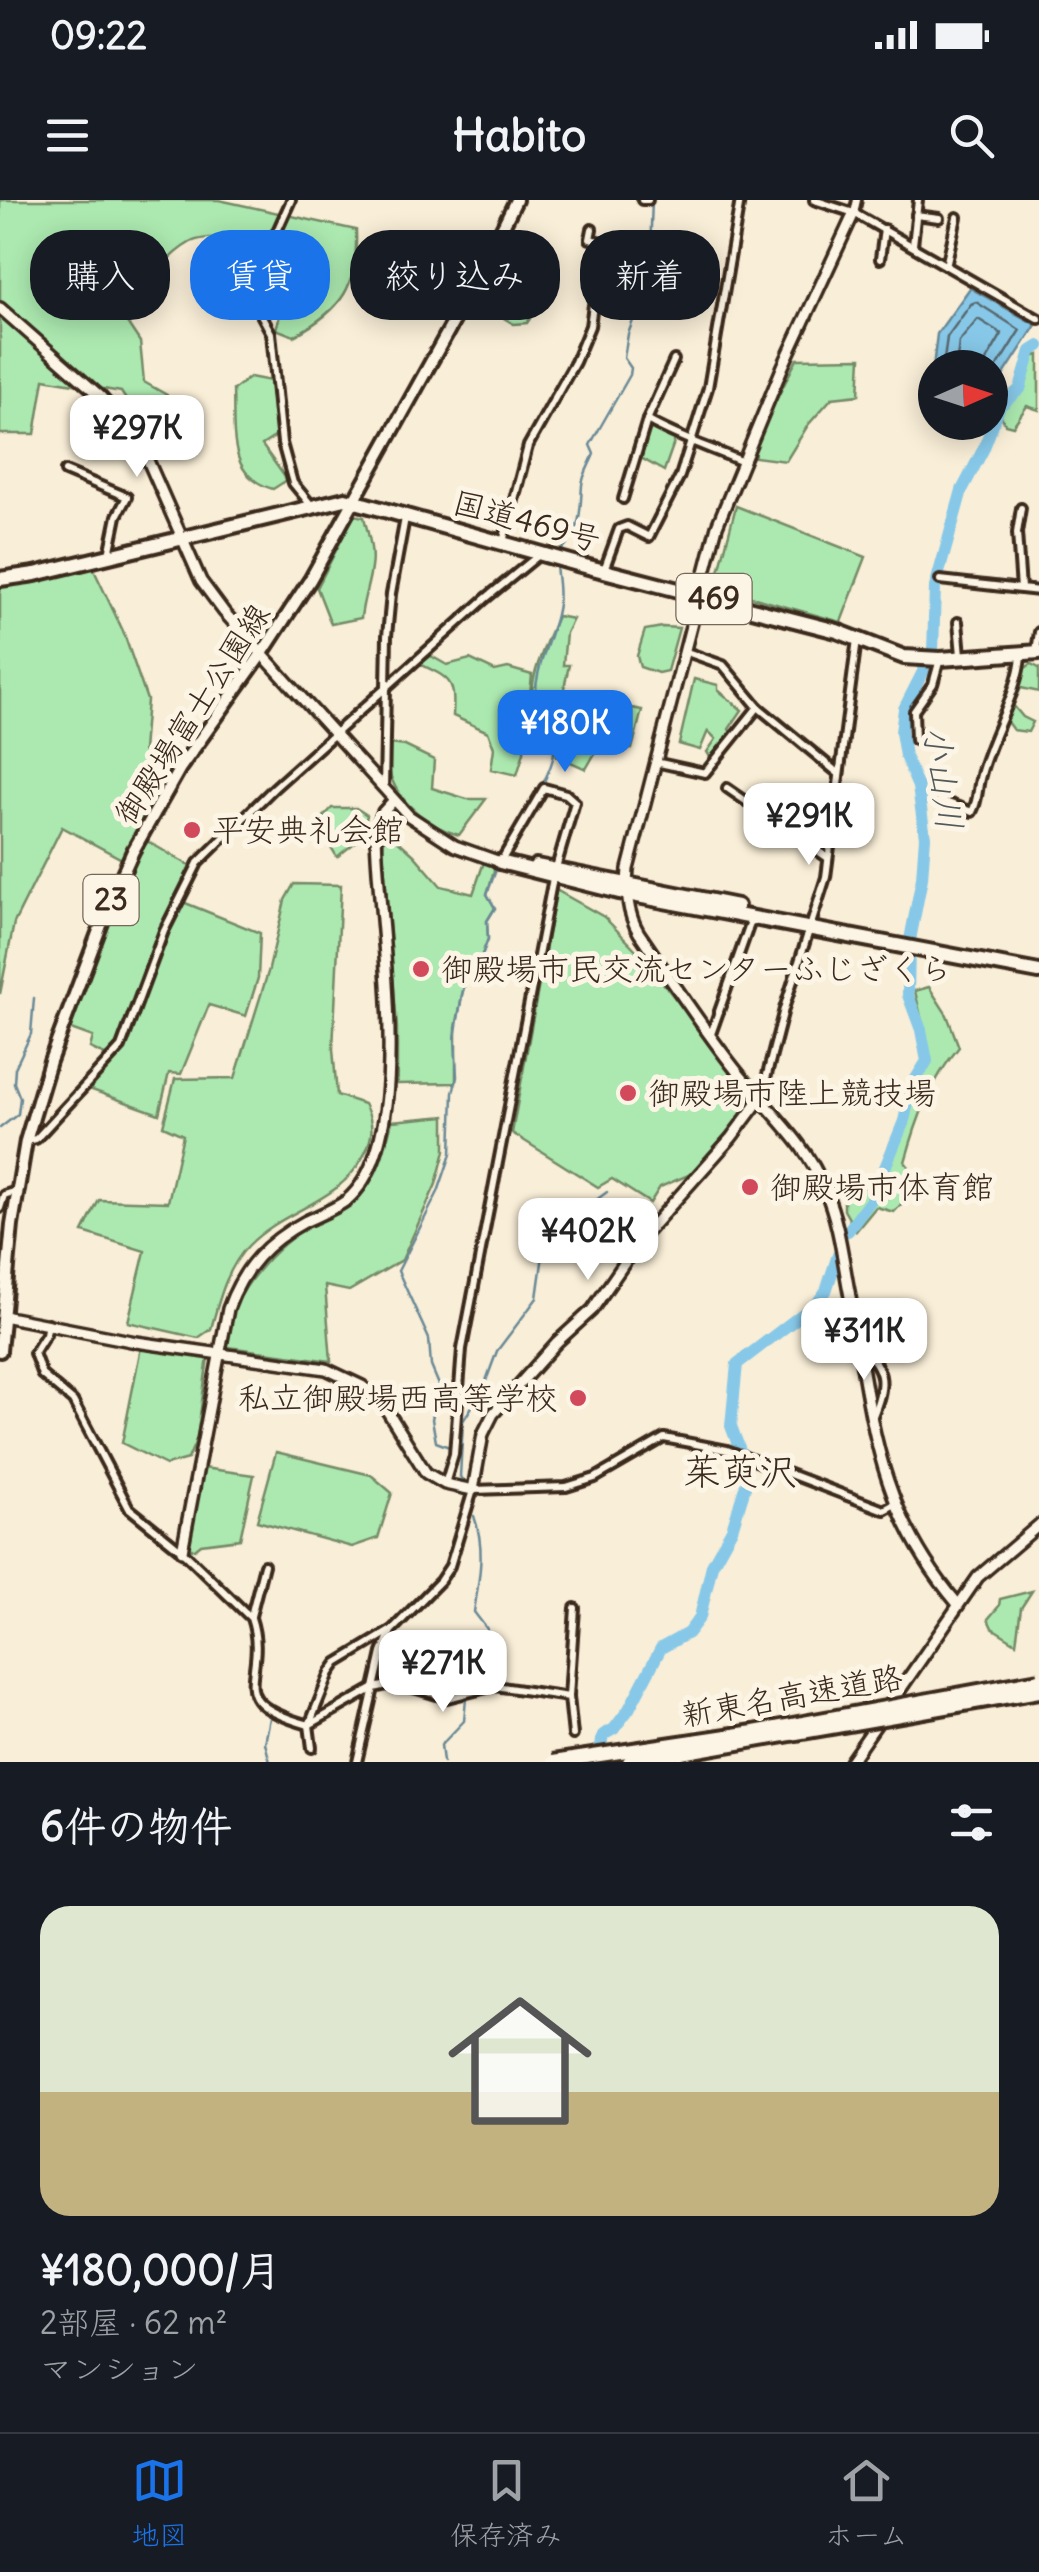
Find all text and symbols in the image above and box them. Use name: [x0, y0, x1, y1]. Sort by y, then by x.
text: 09:22: [50, 12, 147, 59]
text: Habito: [453, 107, 586, 163]
icon: menu: [40, 108, 95, 163]
icon: search: [944, 108, 999, 163]
chip: 購入: [30, 230, 170, 320]
chip: 賃貸: [190, 230, 330, 320]
chip: 絞り込み: [350, 230, 560, 320]
chip: 新着: [580, 230, 720, 320]
north arrow: [918, 350, 1008, 440]
map controls: [918, 350, 1008, 440]
pin: ¥297K: [67, 395, 207, 480]
text: ¥297K: [92, 407, 182, 448]
street label: 国道469号: [449, 481, 606, 560]
road number: 469: [676, 574, 752, 624]
street label: 御殿場富士公園線: [105, 595, 278, 832]
pin: ¥180K: [495, 690, 635, 775]
text: ¥180K: [520, 702, 610, 743]
water label: 小山川: [915, 723, 973, 833]
pin: ¥291K: [739, 783, 879, 868]
text: ¥291K: [765, 795, 853, 836]
place label: 平安典礼会館: [212, 809, 404, 850]
marker: 平安典礼会館: [181, 819, 203, 841]
road number: 23: [84, 875, 138, 925]
place label: 御殿場市民交流センターふじざくら: [441, 948, 952, 989]
marker: 御殿場市民交流センターふじざくら: [410, 958, 432, 980]
place label: 御殿場市陸上競技場: [648, 1072, 936, 1113]
marker: 御殿場市陸上競技場: [617, 1082, 639, 1104]
place label: 御殿場市体育館: [770, 1166, 994, 1207]
marker: 御殿場市体育館: [739, 1176, 761, 1198]
pin: ¥402K: [518, 1198, 658, 1283]
text: ¥402K: [540, 1210, 636, 1251]
pin: ¥311K: [794, 1298, 934, 1383]
text: ¥311K: [823, 1310, 905, 1351]
place label: 私立御殿場西高等学校: [238, 1377, 558, 1418]
marker: 私立御殿場西高等学校: [567, 1387, 589, 1409]
district label: 茱萸沢: [683, 1448, 797, 1495]
pin: ¥271K: [373, 1630, 513, 1715]
text: ¥271K: [401, 1642, 485, 1683]
street label: 新東名高速道路: [678, 1656, 906, 1735]
icon: filters: [944, 1795, 999, 1850]
text: 6件の物件: [40, 1800, 232, 1852]
icon: home: [430, 1971, 610, 2151]
text: ¥180,000/月: [40, 2244, 282, 2296]
text: 2部屋 · 62 m²: [40, 2302, 228, 2343]
text: マンション: [40, 2348, 199, 2389]
tab: 地図: [131, 2453, 187, 2553]
tab: 保存済み: [450, 2453, 562, 2553]
tab: ホーム: [825, 2453, 908, 2553]

